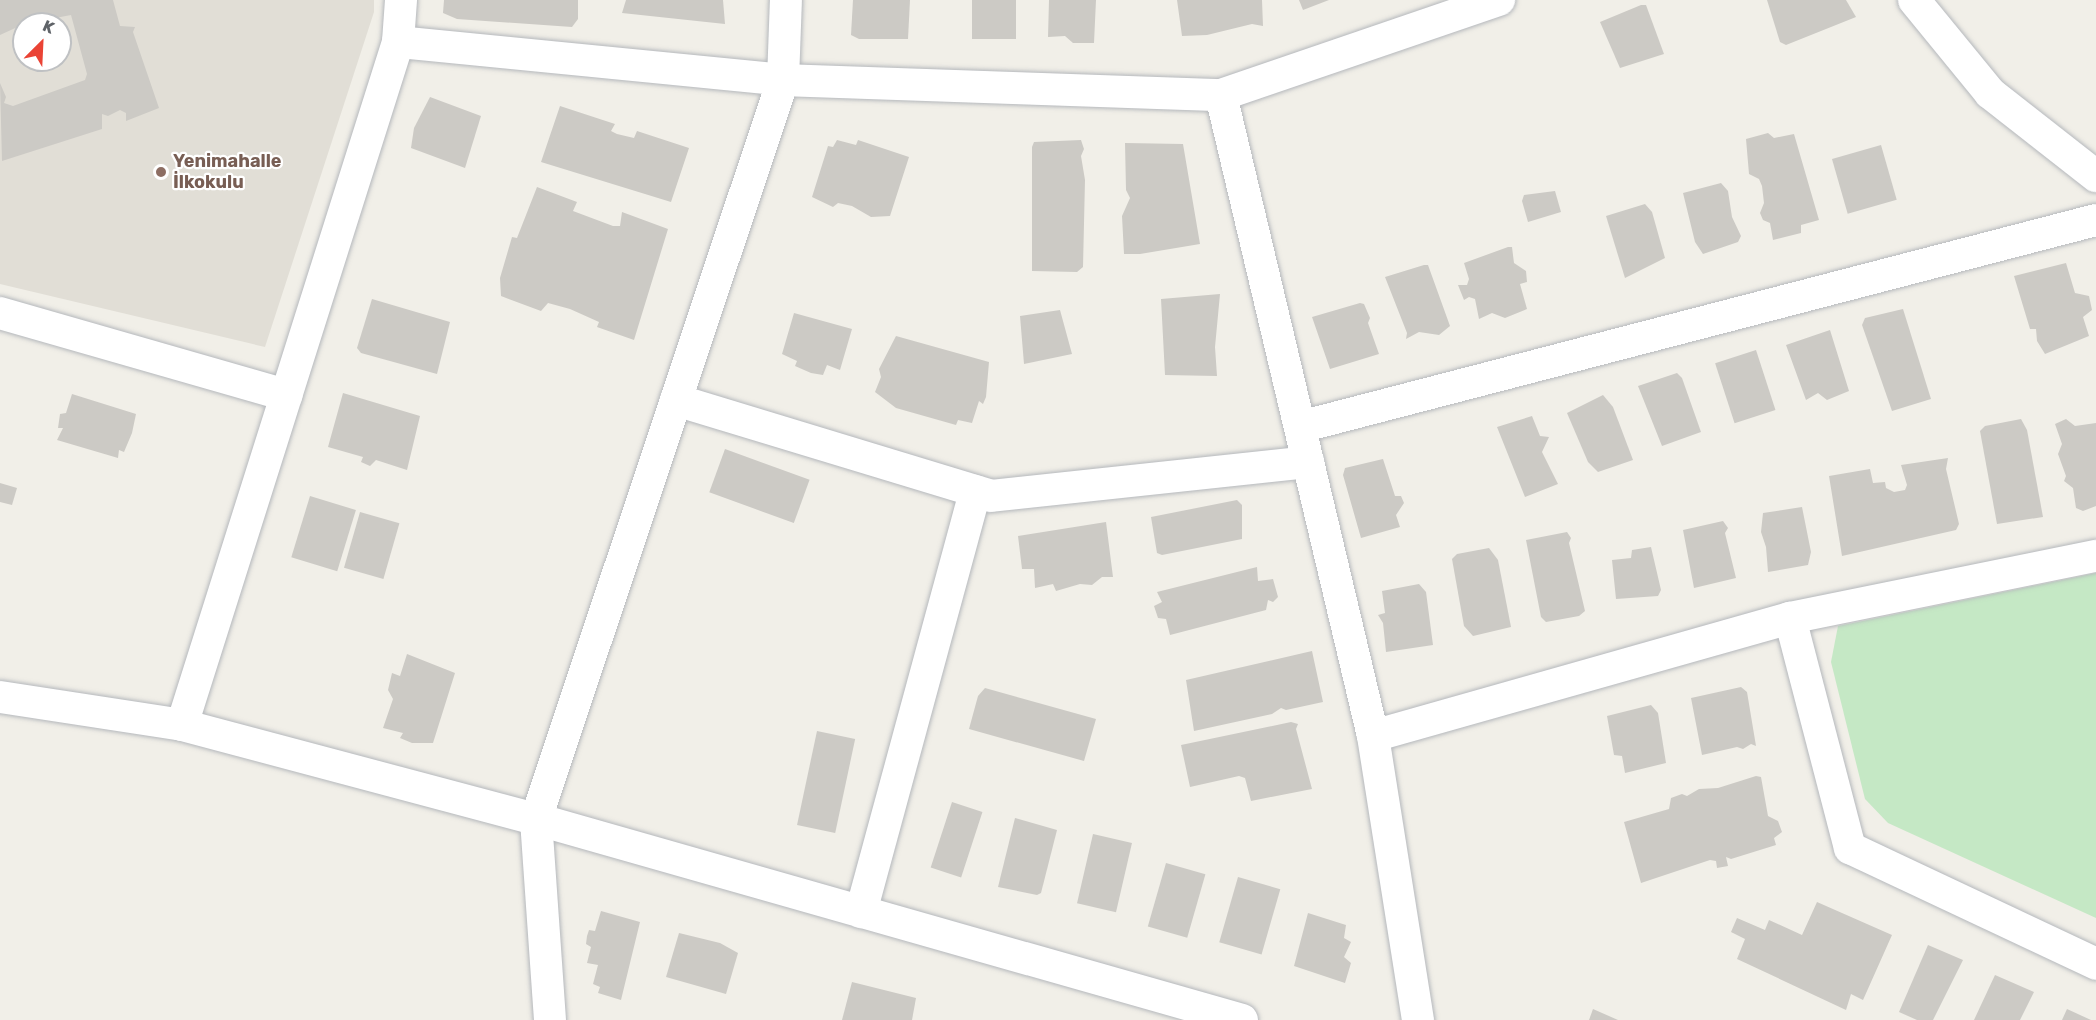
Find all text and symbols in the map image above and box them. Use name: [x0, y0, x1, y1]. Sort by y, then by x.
north arrow: [12, 12, 72, 72]
text: K: [40, 16, 57, 38]
place label: Yenimahalle İlkokulu: [173, 151, 282, 194]
marker: Yenimahalle İlkokulu: [154, 165, 168, 179]

